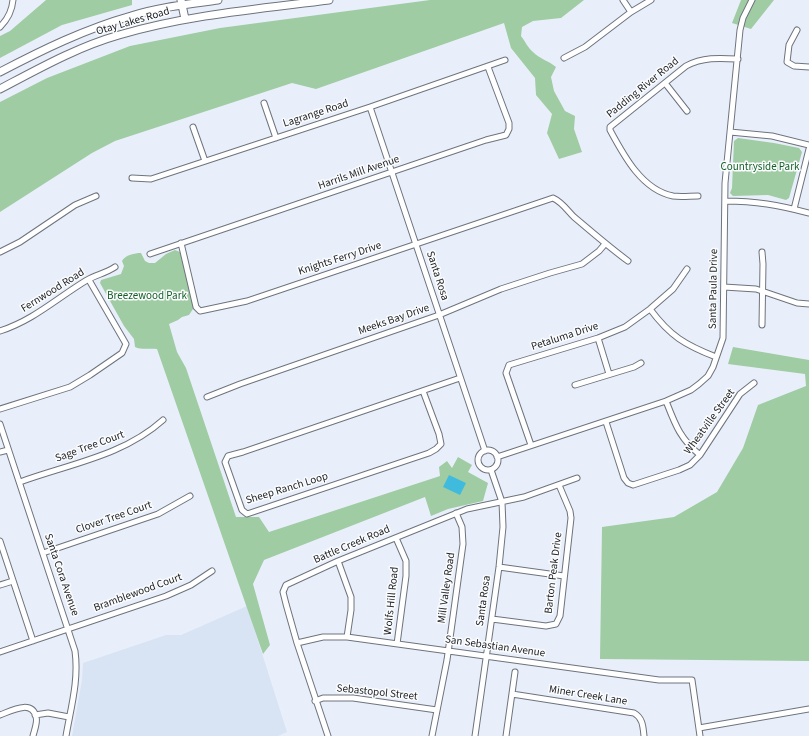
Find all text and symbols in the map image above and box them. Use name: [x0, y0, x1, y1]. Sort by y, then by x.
street label: Otay Lakes Road: [95, 5, 171, 39]
street label: Padding River Road: [604, 55, 682, 121]
street label: Lagrange Road: [282, 97, 350, 131]
street label: Harrils Mill Avenue: [317, 153, 401, 193]
park label: Countryside Park: [721, 161, 799, 175]
street label: Knights Ferry Drive: [297, 239, 383, 279]
street label: Santa Paula Drive: [707, 249, 721, 329]
street label: Santa Rosa: [423, 250, 451, 302]
street label: Fernwood Road: [19, 266, 87, 316]
park label: Breezewood Park: [107, 290, 187, 304]
street label: Meeks Bay Drive: [357, 302, 431, 338]
street label: Petaluma Drive: [530, 320, 600, 354]
street label: Wheatville Street: [682, 387, 738, 457]
street label: Sage Tree Court: [54, 428, 126, 466]
street label: Sheep Ranch Loop: [244, 470, 330, 508]
street label: Clover Tree Court: [74, 499, 154, 537]
street label: Battle Creek Road: [312, 523, 392, 567]
street label: Santa Cora Avenue: [41, 532, 81, 618]
street label: Barton Peak Drive: [542, 532, 566, 614]
street label: Mill Valley Road: [435, 552, 459, 624]
street label: Wolfs Hill Road: [382, 566, 402, 636]
street label: Bramblewood Court: [92, 571, 184, 615]
street label: Santa Rosa: [474, 575, 494, 627]
street label: San Sebastian Avenue: [444, 633, 546, 661]
street label: Sebastopol Street: [336, 682, 418, 704]
street label: Miner Creek Lane: [548, 683, 628, 709]

